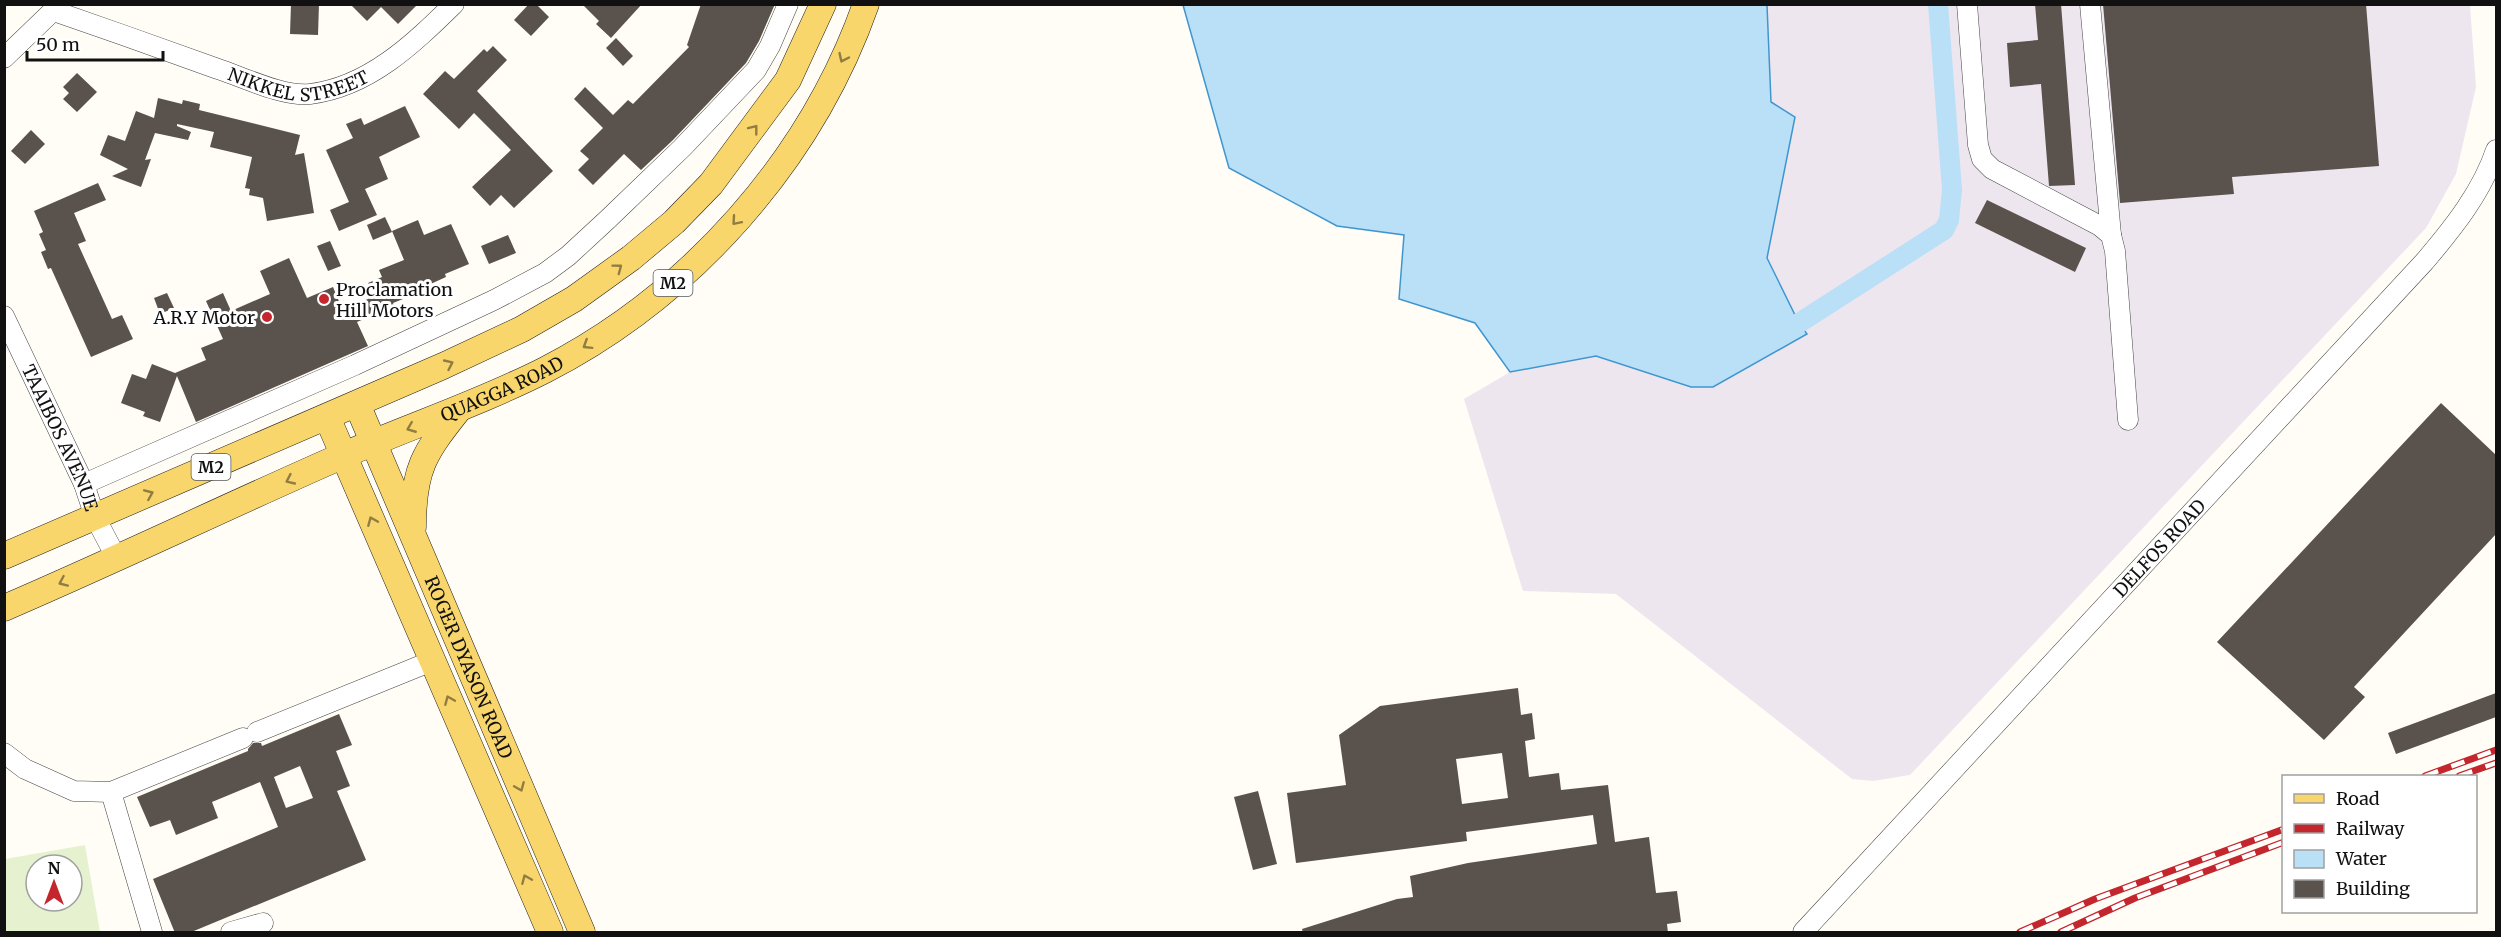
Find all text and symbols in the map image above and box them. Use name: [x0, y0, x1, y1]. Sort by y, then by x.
scale bar: [27, 24, 164, 62]
text: 50 m: [36, 33, 80, 56]
one-way arrow: [838, 52, 850, 63]
street label: NIKKEL STREET: [225, 59, 369, 81]
text: NIKKEL STREET: [225, 62, 373, 106]
one-way arrow: [746, 125, 757, 136]
one-way arrow: [732, 214, 743, 224]
one-way arrow: [612, 264, 623, 275]
road number: M2: [654, 270, 692, 296]
place label: Proclamation Hill Motors: [336, 278, 453, 322]
marker: Proclamation Hill Motors: [317, 292, 331, 306]
place label: A.R.Y Motor: [152, 306, 255, 329]
marker: A.R.Y Motor: [260, 310, 274, 324]
one-way arrow: [583, 338, 593, 350]
street label: QUAGGA ROAD: [437, 351, 567, 426]
one-way arrow: [442, 359, 453, 371]
street label: TAAIBOS AVENUE: [17, 360, 104, 514]
one-way arrow: [406, 421, 417, 433]
road number: M2: [192, 454, 230, 480]
one-way arrow: [286, 473, 297, 485]
one-way arrow: [142, 489, 153, 501]
street label: DELFOS ROAD: [2108, 494, 2210, 602]
one-way arrow: [367, 516, 379, 527]
street label: ROGER DYASON ROAD: [420, 572, 518, 762]
one-way arrow: [59, 575, 70, 587]
one-way arrow: [444, 695, 456, 706]
legend: [2282, 775, 2477, 913]
one-way arrow: [513, 780, 525, 791]
text: Road: [2336, 787, 2380, 810]
text: Railway: [2336, 817, 2405, 840]
text: Water: [2335, 847, 2387, 870]
north arrow: [24, 853, 84, 913]
text: N: [48, 858, 61, 878]
one-way arrow: [522, 874, 534, 885]
text: Building: [2336, 877, 2410, 900]

